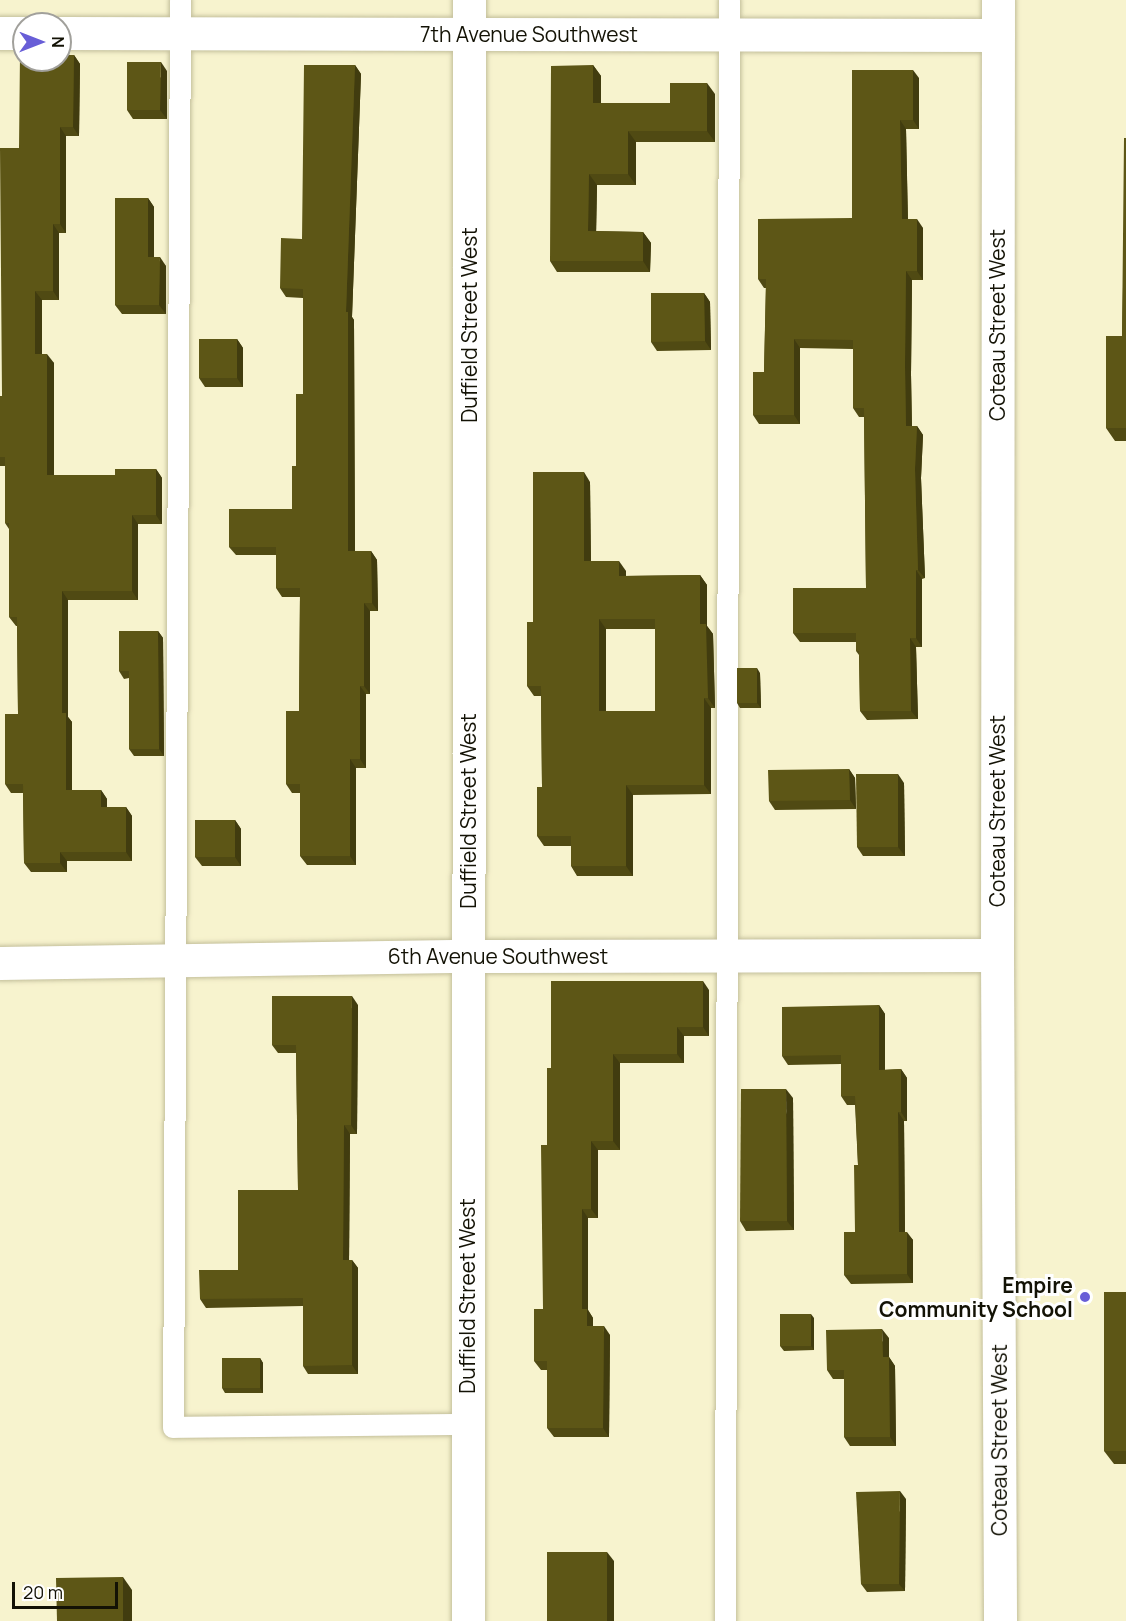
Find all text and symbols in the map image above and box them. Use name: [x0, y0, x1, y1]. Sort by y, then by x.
north arrow: [12, 12, 72, 72]
street label: 7th Avenue Southwest: [420, 21, 638, 47]
text: N: [47, 36, 69, 48]
street label: Duffield Street West: [456, 227, 482, 423]
street label: Coteau Street West: [984, 229, 1010, 421]
street label: Duffield Street West: [455, 713, 481, 909]
street label: Coteau Street West: [984, 715, 1010, 907]
street label: 6th Avenue Southwest: [388, 943, 608, 969]
street label: Duffield Street West: [454, 1198, 480, 1394]
place label: Empire Community School: [879, 1272, 1073, 1322]
marker: Empire Community School: [1078, 1290, 1092, 1304]
street label: Coteau Street West: [986, 1344, 1012, 1536]
scale bar: [15, 1570, 122, 1608]
text: 20 m: [23, 1580, 63, 1604]

